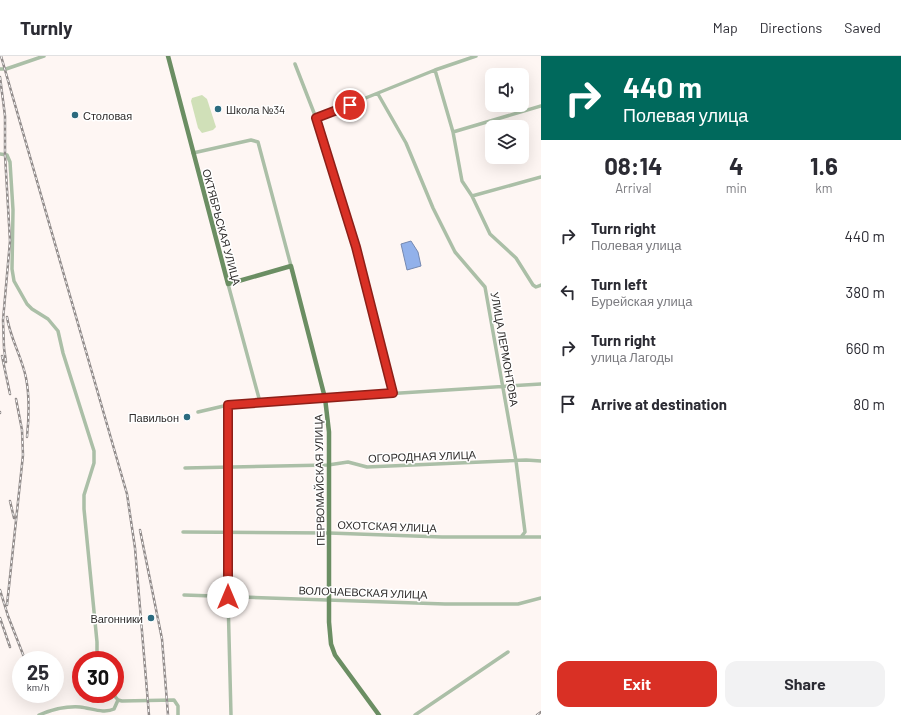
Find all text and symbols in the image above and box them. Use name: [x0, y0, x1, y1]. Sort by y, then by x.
text: Turnly: [20, 16, 72, 39]
text: Map: [713, 19, 738, 36]
text: Directions: [760, 19, 822, 36]
text: Saved: [844, 19, 881, 36]
map controls: [485, 68, 529, 164]
button: sound: [485, 68, 529, 112]
text: 440 m: [623, 70, 702, 104]
icon: right: [557, 72, 609, 124]
pin: [333, 88, 367, 122]
icon: arrive: [339, 94, 361, 116]
place label: Школа №34: [226, 103, 285, 116]
marker: Школа №34: [213, 104, 223, 114]
text: Полевая улица: [623, 104, 748, 126]
place label: Столовая: [83, 109, 132, 122]
marker: Столовая: [70, 110, 80, 120]
button: layers: [485, 120, 529, 164]
text: 08:14: [604, 151, 663, 180]
text: 4: [729, 151, 744, 180]
text: 1.6: [810, 151, 838, 180]
street label: ОКТЯБРЬСКАЯ УЛИЦА: [200, 167, 244, 287]
text: Arrival: [615, 180, 652, 196]
text: min: [726, 180, 747, 196]
text: km: [815, 180, 833, 196]
text: Turn right: [591, 219, 656, 237]
icon: right: [557, 225, 579, 247]
text: 440 m: [845, 227, 885, 245]
text: Полевая улица: [591, 237, 681, 253]
text: Turn left: [591, 275, 647, 293]
icon: left: [557, 281, 579, 303]
text: 380 m: [846, 283, 885, 301]
street label: УЛИЦА ЛЕРМОНТОВА: [489, 291, 522, 408]
text: Бурейская улица: [591, 293, 692, 309]
text: Turn right: [591, 331, 656, 349]
icon: right: [557, 337, 579, 359]
text: 660 m: [846, 339, 885, 357]
text: улица Лагоды: [591, 349, 673, 365]
icon: arrive: [557, 393, 579, 415]
text: Arrive at destination: [591, 395, 727, 413]
text: 80 m: [853, 395, 885, 413]
place label: Павильон: [129, 411, 179, 424]
marker: Павильон: [182, 412, 192, 422]
street label: ПЕРВОМАЙСКАЯ УЛИЦА: [311, 413, 327, 546]
street label: ОГОРОДНАЯ УЛИЦА: [368, 448, 477, 464]
street label: ОХОТСКАЯ УЛИЦА: [337, 518, 438, 534]
position arrow: [207, 576, 249, 618]
street label: ВОЛОЧАЕВСКАЯ УЛИЦА: [298, 583, 428, 601]
place label: Вагонники: [90, 612, 143, 625]
marker: Вагонники: [146, 613, 156, 623]
speed limit sign: 30: [72, 651, 124, 703]
text: 25: [27, 660, 49, 684]
button: Exit: [557, 661, 717, 707]
button: Share: [725, 661, 885, 707]
text: km/h: [27, 681, 49, 693]

